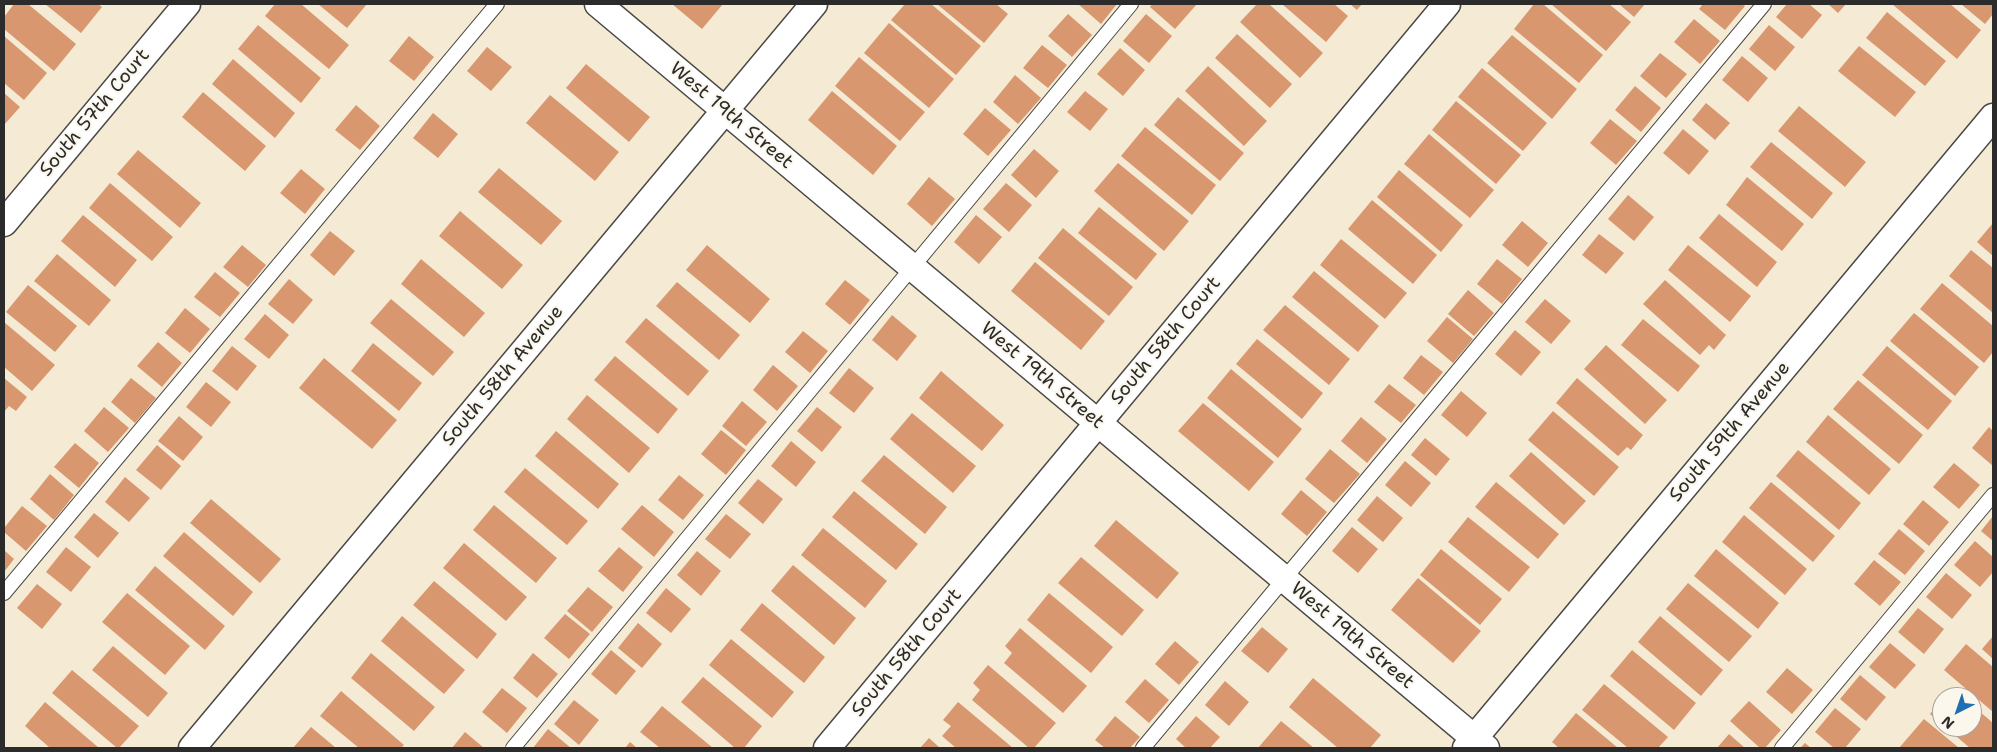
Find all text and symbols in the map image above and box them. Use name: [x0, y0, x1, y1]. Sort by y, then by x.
street label: South 57th Court: [35, 45, 155, 181]
street label: West 19th Street: [665, 58, 797, 174]
street label: South 58th Court: [1106, 272, 1226, 410]
street label: South 58th Avenue: [438, 301, 568, 451]
street label: West 19th Street: [976, 318, 1108, 434]
street label: South 59th Avenue: [1665, 357, 1795, 507]
street label: West 19th Street: [1286, 578, 1418, 694]
street label: South 58th Court: [847, 584, 967, 722]
north arrow: [1932, 687, 1982, 737]
text: N: [1938, 712, 1958, 733]

